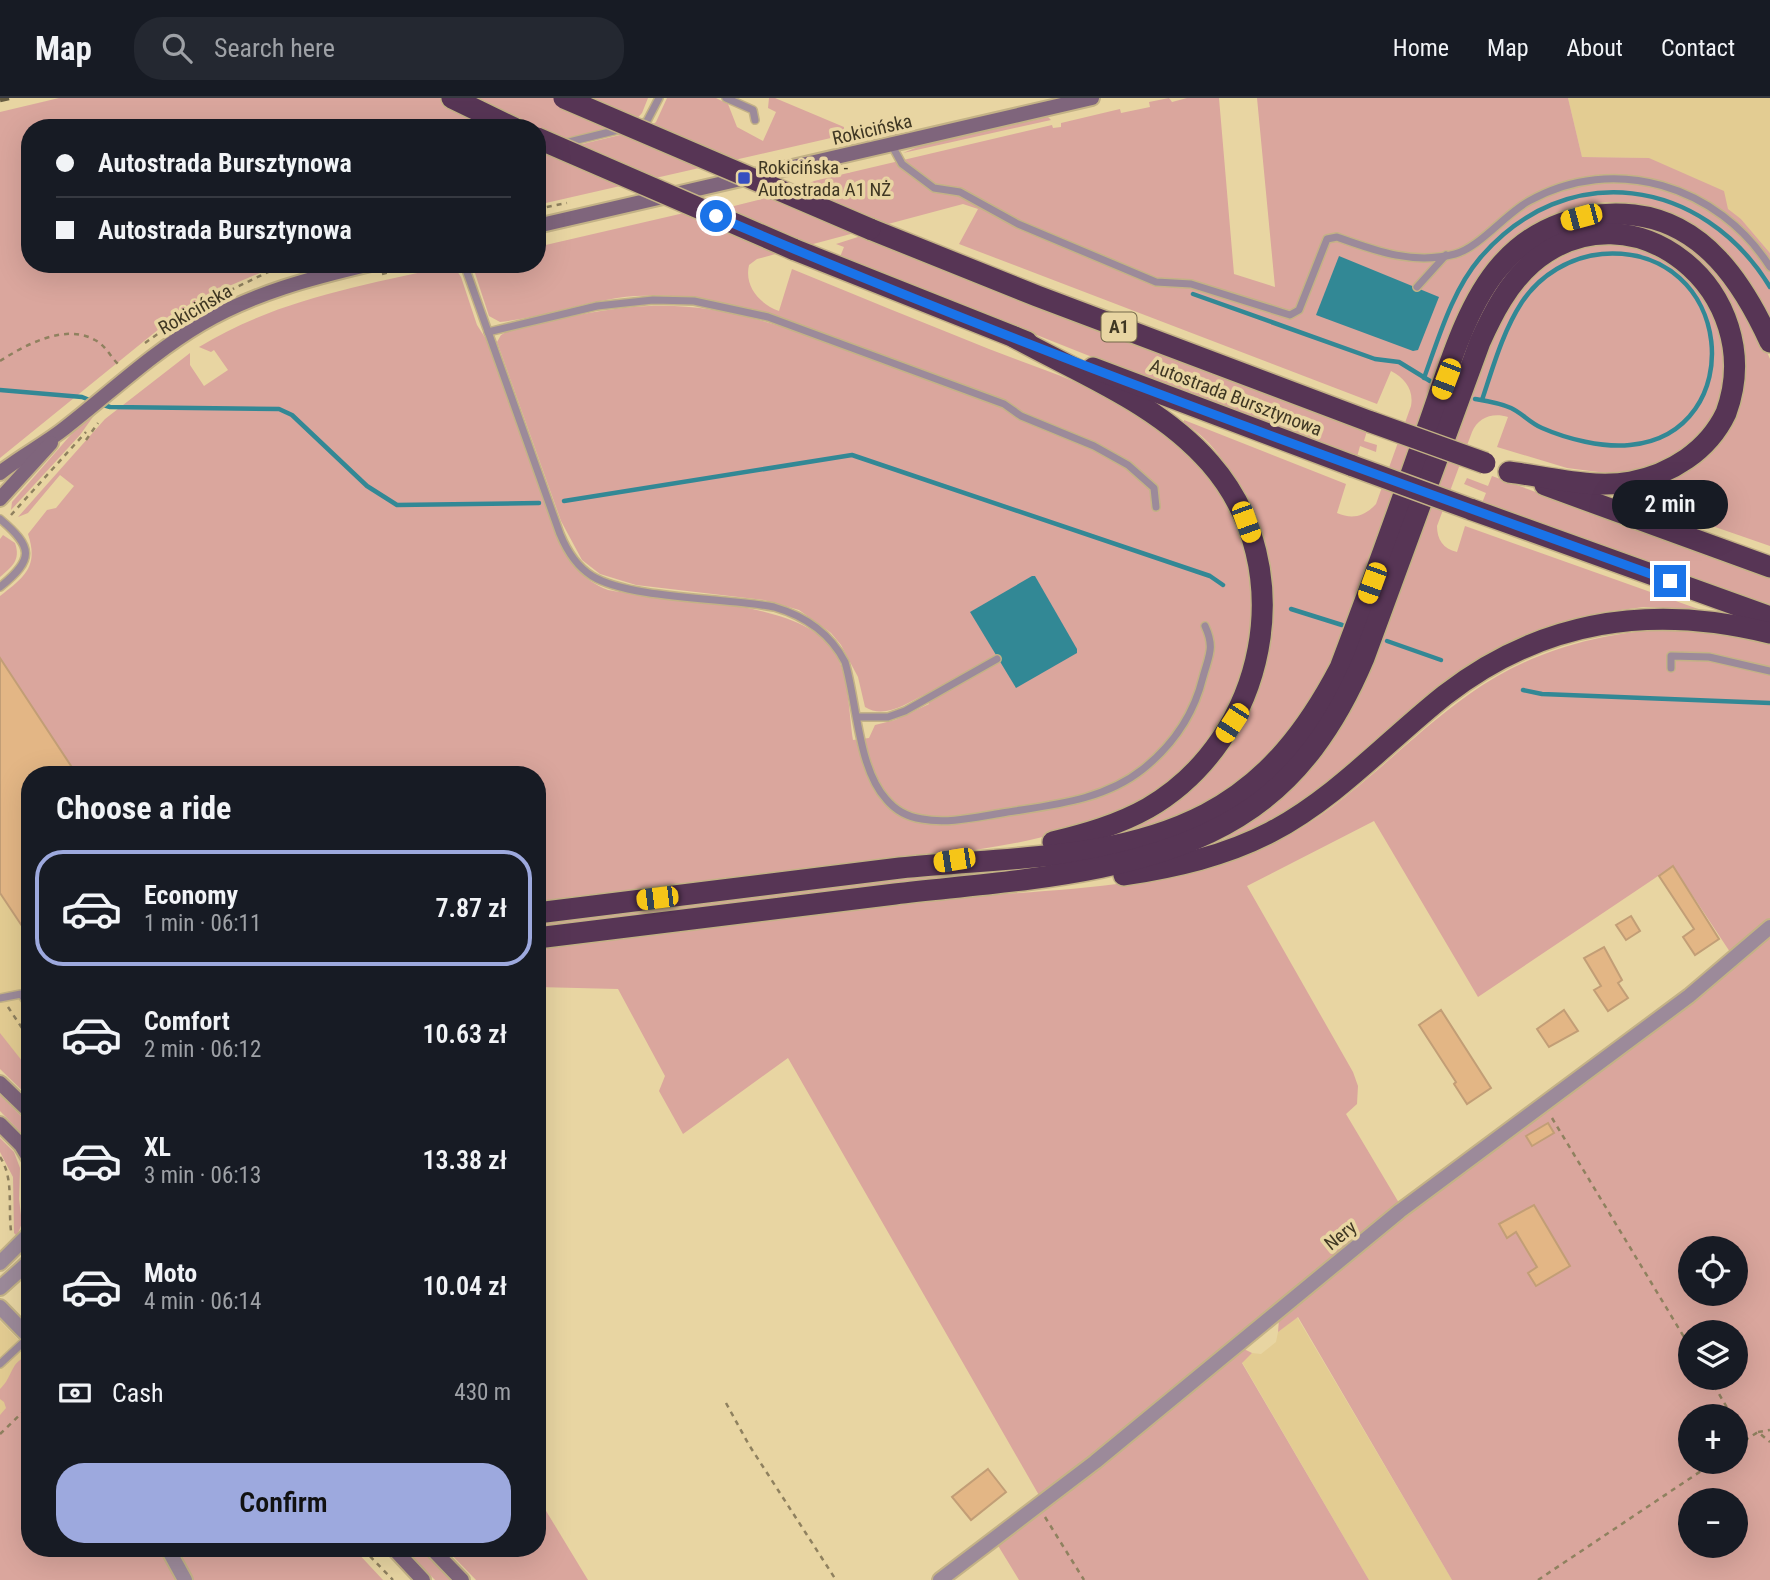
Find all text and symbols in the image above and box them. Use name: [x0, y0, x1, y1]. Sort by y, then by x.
search box: [134, 17, 624, 80]
text: Map: [35, 29, 92, 68]
icon: search: [158, 29, 196, 67]
text: Search here: [214, 33, 335, 63]
text: Home: [1393, 34, 1449, 62]
text: Map: [1487, 34, 1529, 62]
text: About: [1567, 34, 1623, 62]
text: Contact: [1661, 34, 1735, 62]
street label: Rokicińska: [830, 109, 914, 150]
text: Autostrada Bursztynowa: [98, 148, 352, 178]
place label: Rokicińska - Autostrada A1 NŻ: [758, 156, 891, 201]
marker: Rokicińska - Autostrada A1 NŻ: [736, 170, 752, 186]
route start: [700, 200, 732, 232]
car: [1558, 201, 1605, 233]
text: Autostrada Bursztynowa: [98, 215, 352, 245]
street label: Rokicińska: [154, 279, 236, 340]
road number: A1: [1102, 312, 1136, 342]
street label: Autostrada Bursztynowa: [1146, 354, 1325, 441]
car: [1429, 356, 1464, 402]
callout: 2 min: [1612, 480, 1728, 528]
text: 2 min: [1645, 491, 1695, 518]
car: [1229, 499, 1264, 545]
car: [1355, 560, 1390, 606]
route end: [1654, 565, 1686, 597]
car: [1212, 700, 1253, 746]
text: Choose a ride: [56, 789, 231, 827]
car: [932, 846, 977, 874]
icon: car: [60, 877, 123, 940]
text: Economy: [144, 880, 238, 910]
car: [635, 885, 680, 911]
text: 7.87 zł: [435, 893, 507, 923]
text: 1 min · 06:11: [144, 910, 261, 937]
icon: car: [60, 1003, 123, 1066]
text: Comfort: [144, 1006, 230, 1036]
text: 10.63 zł: [422, 1019, 507, 1049]
text: 2 min · 06:12: [144, 1036, 261, 1063]
icon: car: [60, 1129, 123, 1192]
text: XL: [144, 1132, 171, 1162]
text: 13.38 zł: [422, 1145, 507, 1175]
text: 3 min · 06:13: [144, 1162, 261, 1189]
street label: Nery: [1320, 1216, 1361, 1255]
map controls: [1678, 1236, 1748, 1558]
button: locate: [1678, 1236, 1748, 1306]
icon: car: [60, 1255, 123, 1318]
text: Moto: [144, 1258, 197, 1288]
text: 10.04 zł: [422, 1271, 507, 1301]
text: 4 min · 06:14: [144, 1288, 261, 1315]
button: layers: [1678, 1320, 1748, 1390]
icon: cash: [56, 1374, 94, 1412]
text: Cash: [112, 1378, 164, 1408]
text: 430 m: [454, 1379, 511, 1406]
button: +: [1678, 1404, 1748, 1474]
button: Confirm: [56, 1463, 511, 1543]
button: −: [1678, 1488, 1748, 1558]

